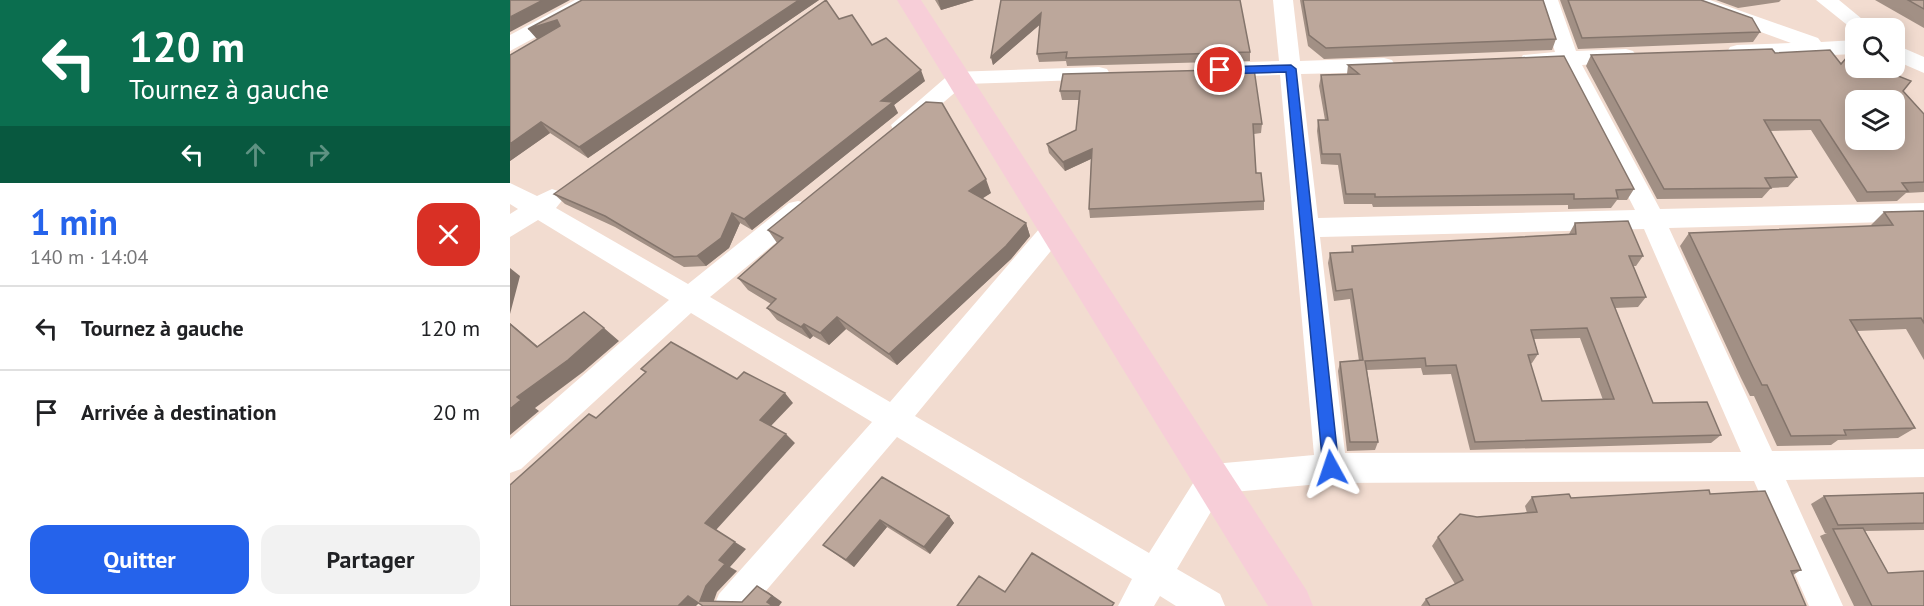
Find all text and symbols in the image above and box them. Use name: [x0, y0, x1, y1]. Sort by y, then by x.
map controls: [1845, 18, 1905, 150]
button: search: [1845, 18, 1905, 78]
text: 120 m: [129, 19, 245, 74]
icon: left: [30, 24, 108, 102]
pin: [1194, 44, 1245, 95]
icon: arrive: [1203, 53, 1236, 86]
text: Tournez à gauche: [129, 72, 329, 106]
button: layers: [1845, 90, 1905, 150]
icon: left: [176, 138, 209, 171]
icon: ahead: [239, 138, 272, 171]
icon: right: [302, 138, 335, 171]
text: 1 min: [30, 198, 118, 245]
button: close: [417, 203, 480, 266]
text: 140 m · 14:04: [30, 244, 148, 270]
icon: left: [30, 312, 63, 345]
text: Tournez à gauche: [81, 314, 244, 342]
text: 120 m: [420, 314, 480, 342]
icon: arrive: [30, 396, 63, 429]
text: Arrivée à destination: [81, 398, 277, 426]
text: 20 m: [432, 398, 480, 426]
position arrow: [1299, 436, 1363, 500]
button: Quitter: [30, 525, 249, 594]
button: Partager: [261, 525, 480, 594]

